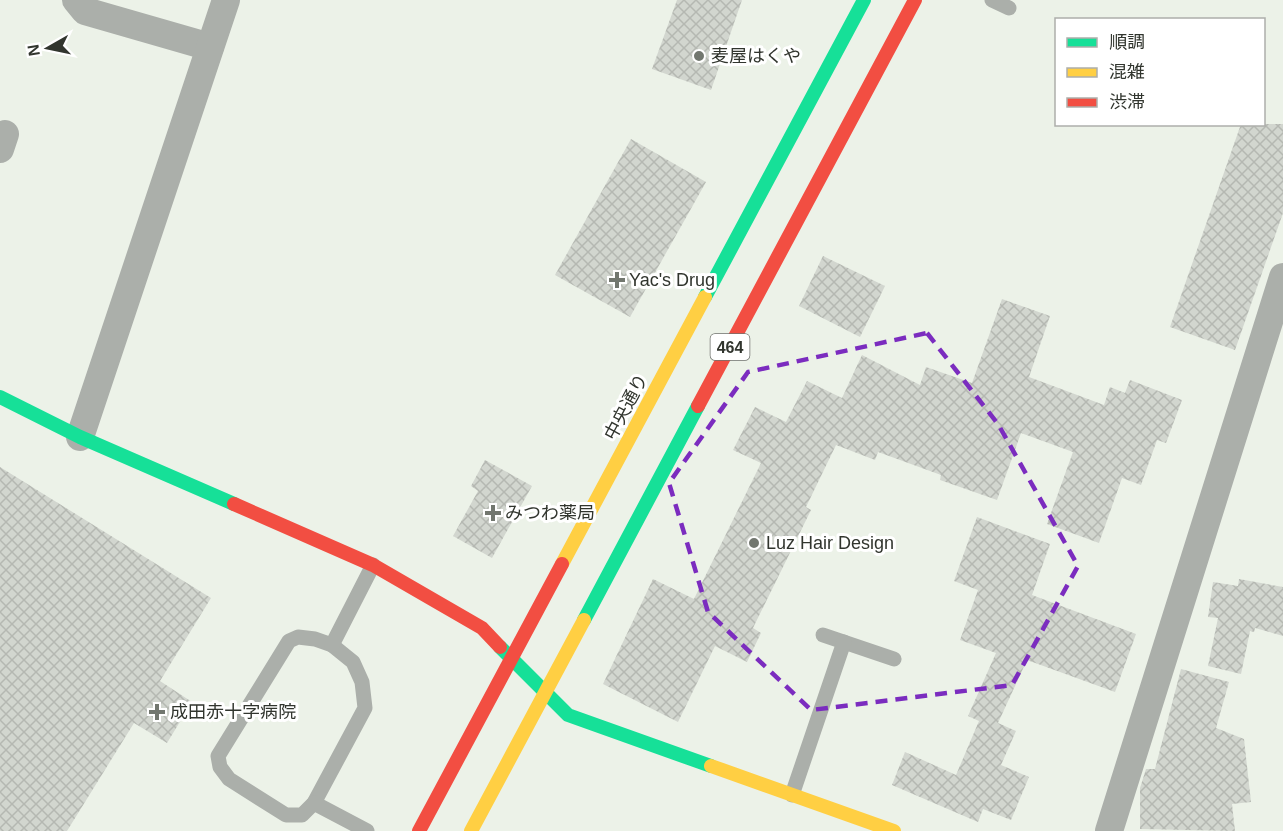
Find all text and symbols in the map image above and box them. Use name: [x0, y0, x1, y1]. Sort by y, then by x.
north arrow: [18, 18, 78, 78]
legend: [1055, 18, 1265, 126]
text: 順調: [1109, 32, 1145, 52]
text: N: [24, 43, 43, 57]
place label: 麦屋はくや: [711, 46, 801, 66]
marker: 麦屋はくや: [692, 49, 706, 63]
text: 混雑: [1109, 62, 1145, 82]
text: 渋滞: [1109, 92, 1145, 112]
place label: Yac's Drug: [629, 270, 715, 290]
marker: Yac's Drug: [610, 273, 624, 287]
road number: 464: [710, 334, 750, 360]
street label: 中央通り: [600, 371, 652, 443]
place label: みつわ薬局: [505, 503, 595, 523]
marker: みつわ薬局: [486, 506, 500, 520]
place label: Luz Hair Design: [766, 533, 894, 553]
marker: Luz Hair Design: [747, 536, 761, 550]
place label: 成田赤十字病院: [170, 702, 296, 722]
marker: 成田赤十字病院: [148, 703, 166, 721]

